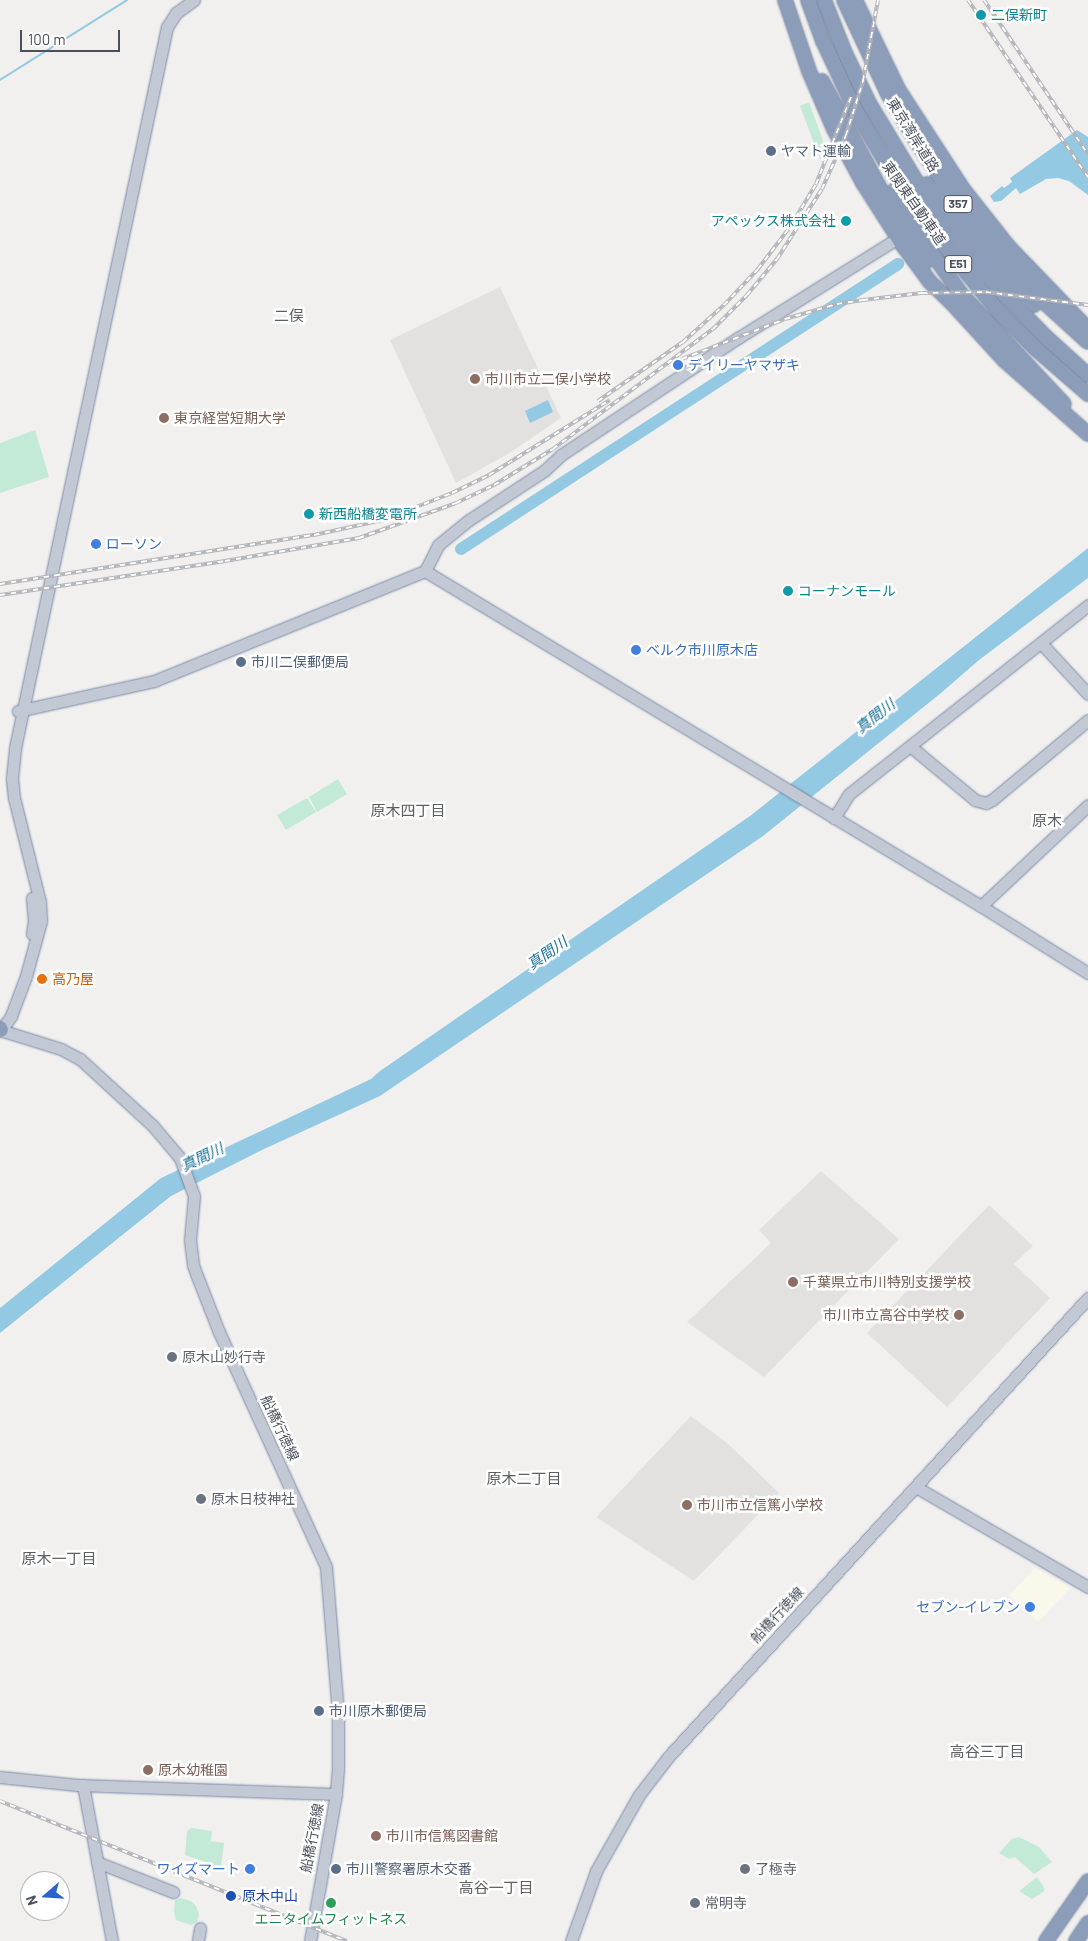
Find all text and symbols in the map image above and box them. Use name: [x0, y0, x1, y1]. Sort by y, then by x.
place label: 二俣新町: [991, 7, 1047, 23]
marker: 二俣新町: [975, 9, 987, 21]
scale bar: [22, 20, 122, 52]
text: 100 m: [28, 30, 66, 48]
street label: 東京湾岸道路: [884, 95, 942, 175]
place label: ヤマト運輸: [781, 143, 851, 159]
marker: ヤマト運輸: [765, 145, 777, 157]
street label: 東関東自動車道: [879, 158, 949, 248]
road number: 357: [943, 194, 973, 213]
place label: アペックス株式会社: [710, 213, 836, 229]
marker: アペックス株式会社: [840, 215, 852, 227]
road number: E51: [943, 254, 973, 274]
district label: 二俣: [274, 307, 304, 325]
place label: デイリーヤマザキ: [688, 357, 800, 373]
marker: デイリーヤマザキ: [672, 359, 684, 371]
place label: 市川市立二俣小学校: [485, 371, 611, 387]
marker: 市川市立二俣小学校: [469, 373, 481, 385]
place label: 東京経営短期大学: [174, 410, 286, 426]
marker: 東京経営短期大学: [158, 412, 170, 424]
place label: 新西船橋変電所: [319, 506, 417, 522]
marker: 新西船橋変電所: [303, 508, 315, 520]
place label: ローソン: [106, 536, 162, 552]
marker: ローソン: [90, 538, 102, 550]
place label: コーナンモール: [798, 583, 896, 599]
marker: コーナンモール: [782, 585, 794, 597]
place label: ベルク市川原木店: [646, 642, 758, 658]
marker: ベルク市川原木店: [630, 644, 642, 656]
place label: 市川二俣郵便局: [251, 654, 349, 670]
marker: 市川二俣郵便局: [235, 656, 247, 668]
water label: 真間川: [852, 695, 898, 737]
district label: 原木四丁目: [371, 802, 445, 820]
district label: 原木: [1032, 812, 1062, 830]
water label: 真間川: [523, 933, 571, 973]
place label: 高乃屋: [52, 971, 94, 987]
marker: 高乃屋: [36, 973, 48, 985]
water label: 真間川: [178, 1139, 226, 1175]
place label: 千葉県立市川特別支援学校: [803, 1274, 971, 1290]
marker: 千葉県立市川特別支援学校: [787, 1276, 799, 1288]
place label: 市川市立高谷中学校: [823, 1307, 949, 1323]
marker: 市川市立高谷中学校: [953, 1309, 965, 1321]
place label: 原木山妙行寺: [182, 1349, 266, 1365]
marker: 原木山妙行寺: [166, 1351, 178, 1363]
street label: 船橋行徳線: [258, 1393, 302, 1463]
district label: 原木二丁目: [487, 1470, 561, 1488]
place label: 原木日枝神社: [211, 1491, 295, 1507]
marker: 原木日枝神社: [195, 1493, 207, 1505]
place label: 市川市立信篤小学校: [697, 1497, 823, 1513]
marker: 市川市立信篤小学校: [681, 1499, 693, 1511]
district label: 原木一丁目: [22, 1550, 96, 1568]
street label: 船橋行徳線: [747, 1584, 807, 1646]
place label: セブン-イレブン: [916, 1599, 1020, 1615]
marker: セブン-イレブン: [1024, 1601, 1036, 1613]
place label: 市川原木郵便局: [329, 1703, 427, 1719]
marker: 市川原木郵便局: [313, 1705, 325, 1717]
district label: 高谷三丁目: [950, 1743, 1024, 1761]
place label: 原木幼稚園: [158, 1762, 228, 1778]
marker: 原木幼稚園: [142, 1764, 154, 1776]
street label: 船橋行徳線: [297, 1802, 327, 1874]
place label: 市川市信篤図書館: [386, 1828, 498, 1844]
marker: 市川市信篤図書館: [370, 1830, 382, 1842]
place label: ワイズマート: [156, 1861, 240, 1877]
place label: 市川警察署原木交番: [346, 1861, 472, 1877]
place label: 了極寺: [755, 1861, 797, 1877]
marker: ワイズマート: [244, 1863, 256, 1875]
marker: 市川警察署原木交番: [330, 1863, 342, 1875]
marker: 了極寺: [739, 1863, 751, 1875]
north arrow: [20, 1871, 70, 1921]
district label: 高谷一丁目: [459, 1879, 533, 1897]
place label: 原木中山: [242, 1888, 298, 1904]
marker: 原木中山: [224, 1889, 238, 1903]
text: N: [22, 1894, 41, 1908]
place label: 常明寺: [705, 1895, 747, 1911]
marker: エニタイムフィットネス: [325, 1897, 337, 1909]
marker: 常明寺: [689, 1897, 701, 1909]
place label: エニタイムフィットネス: [254, 1911, 408, 1927]

